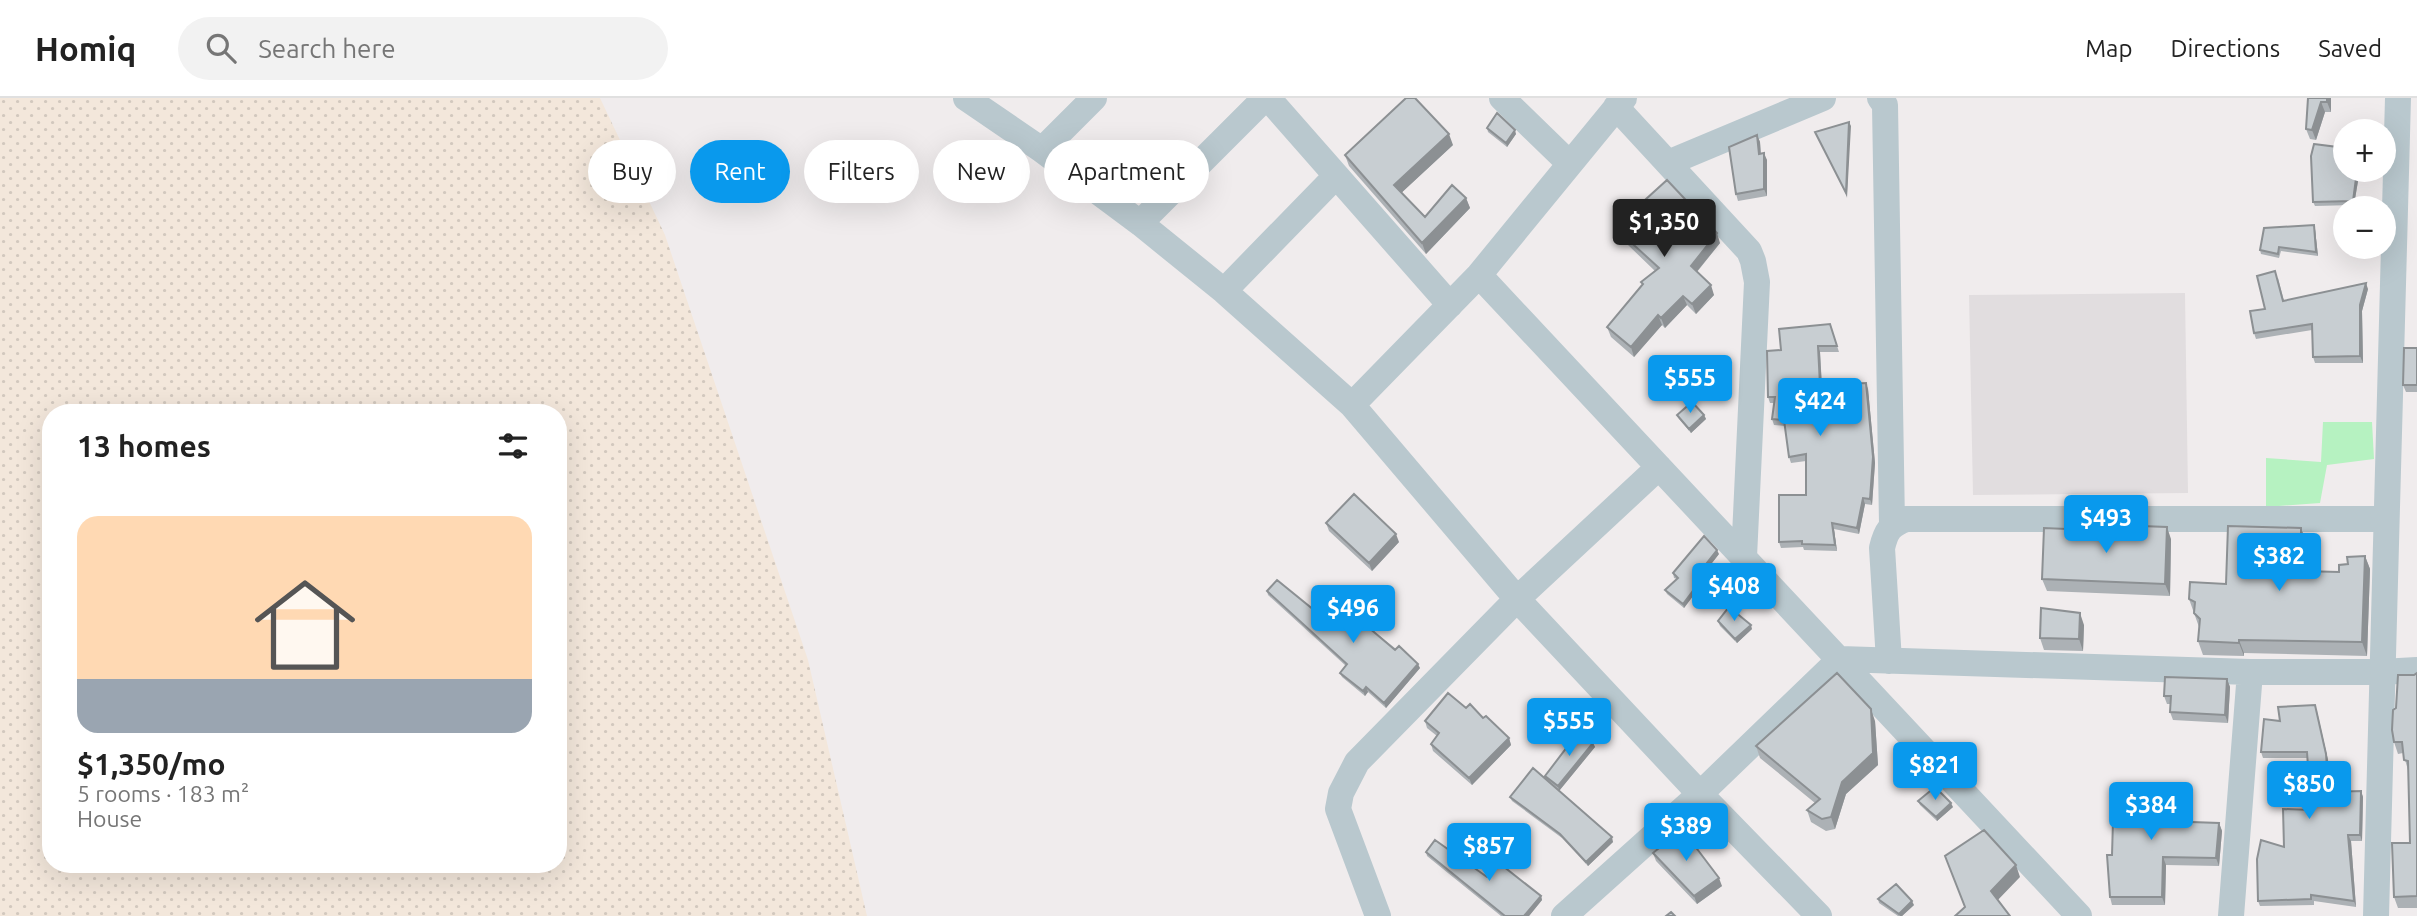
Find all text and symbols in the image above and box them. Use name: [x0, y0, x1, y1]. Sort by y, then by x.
search box: [178, 17, 668, 80]
icon: search: [202, 29, 240, 67]
text: Homiq: [35, 30, 136, 67]
text: Search here: [258, 34, 396, 63]
text: Map: [2085, 35, 2132, 62]
text: Directions: [2170, 35, 2280, 62]
text: Saved: [2318, 35, 2382, 62]
map controls: [2333, 119, 2396, 259]
button: +: [2333, 119, 2396, 182]
chip: Buy: [588, 140, 676, 203]
chip: Rent: [690, 140, 790, 203]
chip: Filters: [804, 140, 919, 203]
chip: New: [933, 140, 1030, 203]
chip: Apartment: [1044, 140, 1209, 203]
button: −: [2333, 196, 2396, 259]
pin: $1,350: [1607, 200, 1721, 259]
text: $1,350: [1629, 209, 1699, 234]
pin: $555: [1649, 356, 1731, 415]
text: $555: [1664, 365, 1716, 390]
pin: $424: [1779, 378, 1861, 438]
text: $424: [1794, 388, 1846, 413]
icon: filters: [494, 427, 532, 465]
text: 13 homes: [77, 429, 211, 463]
pin: $493: [2065, 496, 2147, 555]
text: $493: [2080, 505, 2132, 530]
pin: $382: [2238, 533, 2320, 593]
text: $382: [2253, 543, 2305, 568]
icon: home: [242, 562, 368, 688]
pin: $408: [1693, 564, 1775, 623]
text: $408: [1708, 573, 1760, 598]
pin: $496: [1312, 586, 1394, 645]
text: $496: [1327, 595, 1379, 620]
pin: $555: [1528, 698, 1610, 758]
text: $555: [1543, 708, 1595, 733]
pin: $821: [1894, 742, 1976, 802]
text: $1,350/mo: [77, 747, 226, 781]
text: $821: [1909, 752, 1961, 777]
pin: $850: [2268, 762, 2350, 821]
text: $850: [2283, 771, 2335, 796]
text: 5 rooms · 183 m²: [77, 781, 249, 806]
pin: $384: [2110, 782, 2192, 842]
text: $384: [2125, 792, 2177, 817]
pin: $389: [1645, 804, 1727, 863]
text: House: [77, 806, 142, 831]
text: $389: [1660, 813, 1712, 838]
pin: $857: [1448, 824, 1530, 883]
text: $857: [1463, 833, 1515, 858]

